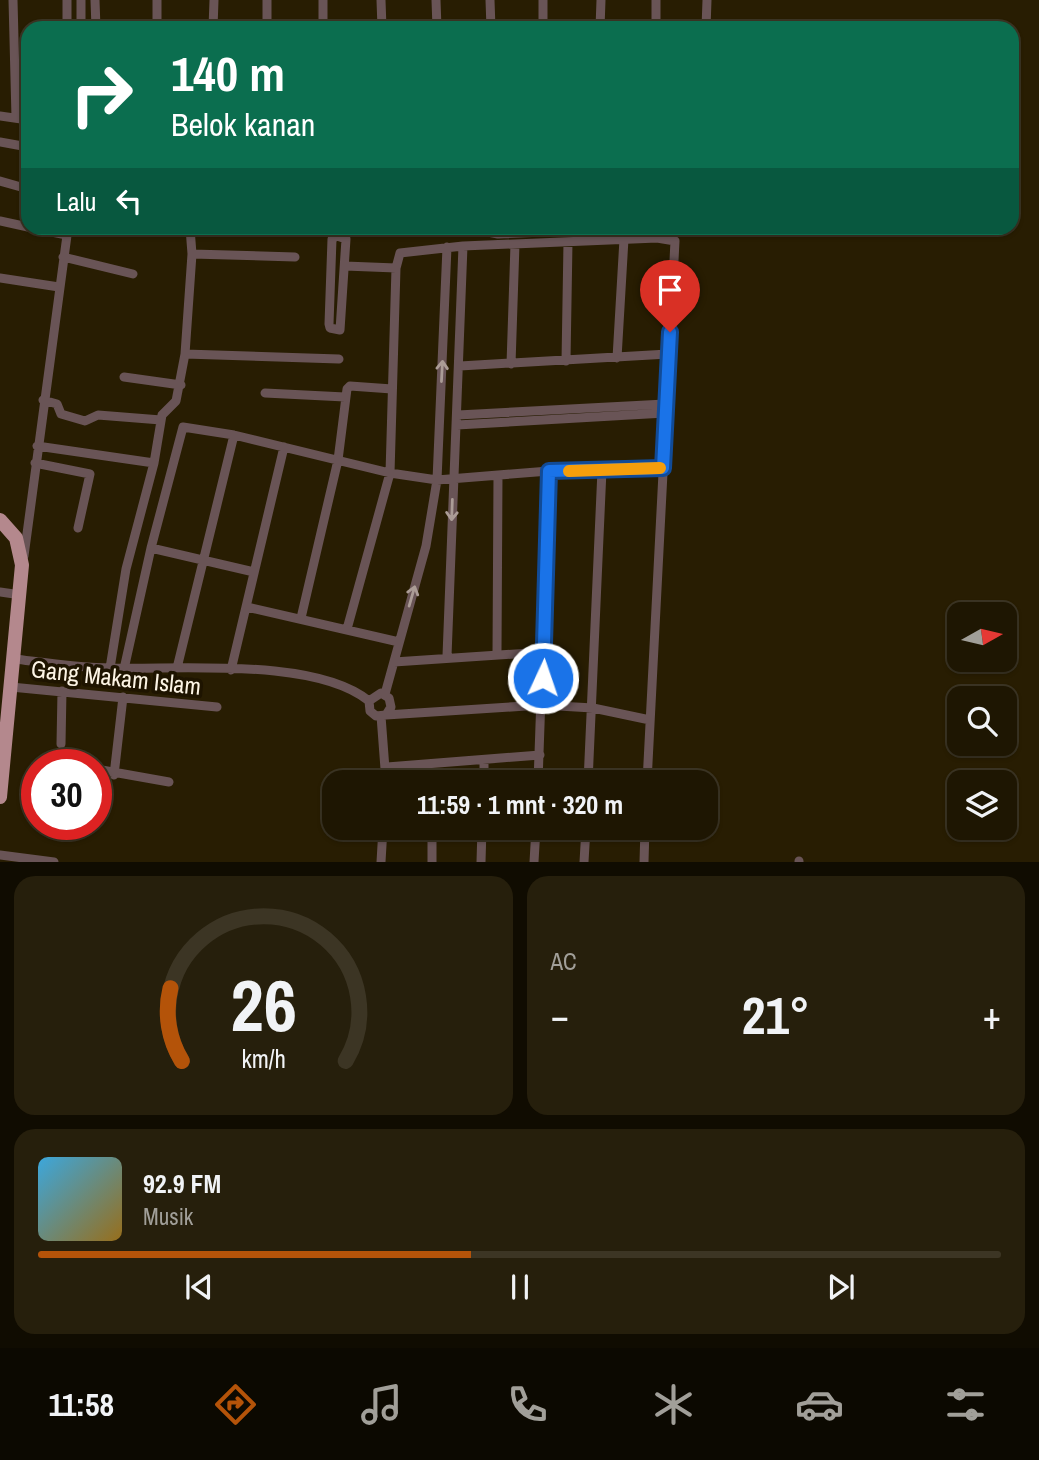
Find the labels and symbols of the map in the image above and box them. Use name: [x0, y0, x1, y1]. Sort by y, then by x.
pin: [640, 260, 700, 332]
one-way arrow: [435, 360, 448, 383]
one-way arrow: [445, 498, 458, 521]
one-way arrow: [406, 585, 419, 607]
north arrow: [947, 602, 1017, 672]
position arrow: [506, 641, 580, 715]
street label: Gang Makam Islam: [30, 652, 203, 702]
speed limit sign: 30: [21, 749, 112, 840]

